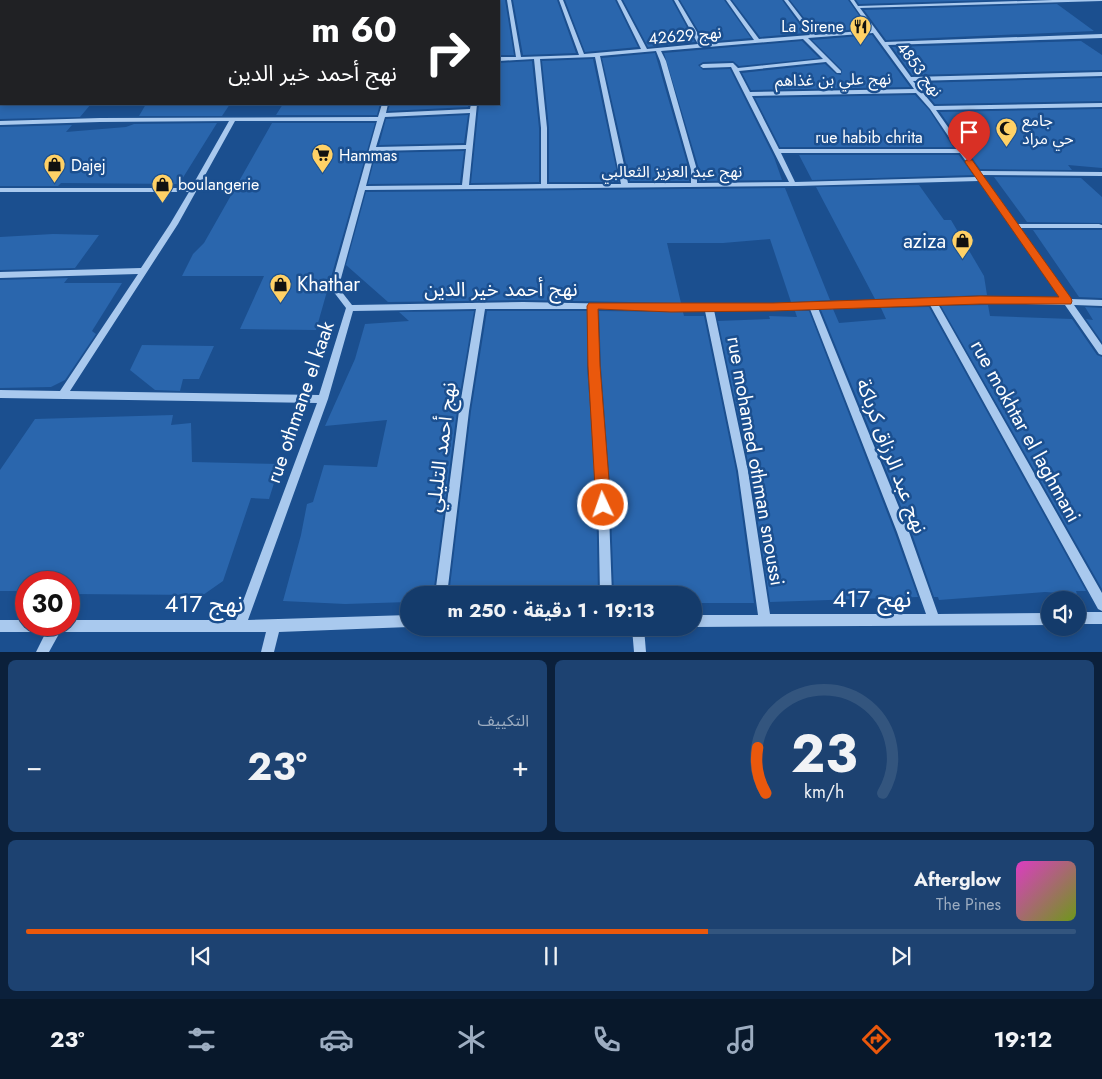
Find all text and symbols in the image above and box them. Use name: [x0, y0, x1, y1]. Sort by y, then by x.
text: 60 m: [311, 5, 397, 55]
restaurant icon: La Sirene: [848, 14, 872, 45]
place label: La Sirene: [781, 15, 844, 38]
icon: right: [415, 20, 480, 85]
street label: نهج 42629: [647, 21, 723, 51]
street label: نهج 4853: [891, 37, 948, 102]
text: نهج أحمد خير الدين: [228, 57, 397, 89]
street label: نهج علي بن غذاهم: [775, 67, 891, 93]
place label: جامع حي مراد: [1022, 109, 1074, 151]
pin: [948, 111, 990, 162]
mosque icon: جامع حي مراد: [994, 117, 1018, 148]
icon: arrive: [955, 118, 983, 146]
street label: rue habib chrita: [815, 126, 923, 149]
supermarket icon: Hammas: [311, 143, 335, 174]
place label: Hammas: [339, 144, 397, 167]
shop icon: Dajej: [43, 153, 67, 184]
place label: Dajej: [71, 154, 106, 177]
street label: نهج عبد العزيز الثعالبي: [602, 160, 742, 184]
shop icon: boulangerie: [150, 172, 174, 203]
place label: boulangerie: [178, 173, 259, 196]
place label: aziza: [903, 227, 946, 256]
shop icon: aziza: [950, 229, 974, 260]
place label: Khathar: [297, 270, 360, 299]
shop icon: Khathar: [269, 272, 293, 303]
street label: نهج أحمد خير الدين: [424, 275, 578, 304]
street label: rue othmane el kaak: [259, 317, 342, 487]
street label: rue mohamed othman snoussi: [719, 334, 792, 588]
street label: rue mokhtar el laghmani: [963, 335, 1088, 528]
street label: نهج عبد الرزاق كرباكة: [849, 375, 934, 538]
street label: نهج أحمد التليلي: [419, 380, 464, 514]
position arrow: [576, 478, 628, 530]
speed limit sign: 30: [15, 571, 80, 636]
street label: نهج 417: [833, 581, 911, 616]
street label: نهج 417: [165, 586, 243, 621]
map controls: [1041, 591, 1086, 636]
button: sound: [1041, 591, 1086, 636]
text: 19:13 · 1 دقيقة · 250 m: [448, 597, 654, 624]
text: التكييف: [477, 709, 529, 732]
text: 23: [791, 716, 858, 792]
text: 23°: [247, 739, 307, 794]
text: −: [26, 746, 43, 787]
text: +: [512, 746, 529, 787]
text: km/h: [804, 779, 845, 805]
text: Afterglow: [914, 866, 1001, 893]
text: The Pines: [936, 893, 1001, 916]
icon: previous: [187, 942, 215, 970]
icon: pause: [537, 942, 565, 970]
icon: next: [887, 942, 915, 970]
icon: filters: [184, 1022, 219, 1057]
icon: car: [319, 1022, 354, 1057]
icon: climate: [454, 1022, 489, 1057]
icon: phone: [589, 1022, 624, 1057]
icon: music: [724, 1022, 759, 1057]
icon: directions: [859, 1022, 894, 1057]
text: 23°: [50, 1023, 85, 1055]
text: 19:12: [993, 1023, 1052, 1055]

